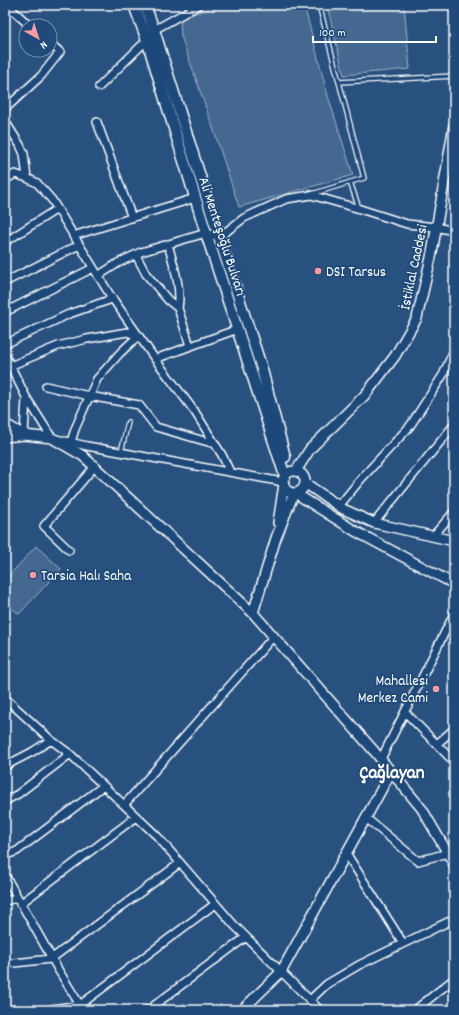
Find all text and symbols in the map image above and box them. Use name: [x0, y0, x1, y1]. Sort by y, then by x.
north arrow: [18, 18, 58, 58]
scale bar: [313, 18, 436, 44]
text: 100 m: [319, 25, 346, 42]
text: N: [35, 36, 50, 52]
street label: Ali Menteşoğlu Bulvarı: [191, 174, 251, 299]
street label: İstiklal Caddesi: [395, 222, 435, 312]
place label: DSI Tarsus: [326, 262, 386, 284]
marker: DSI Tarsus: [313, 266, 323, 276]
place label: Tarsia Halı Saha: [41, 566, 132, 588]
marker: Tarsia Halı Saha: [28, 570, 38, 580]
place label: Mahallesi Merkez Cami: [358, 671, 428, 710]
marker: Mahallesi Merkez Cami: [431, 684, 441, 694]
district label: Çağlayan: [360, 761, 425, 788]

